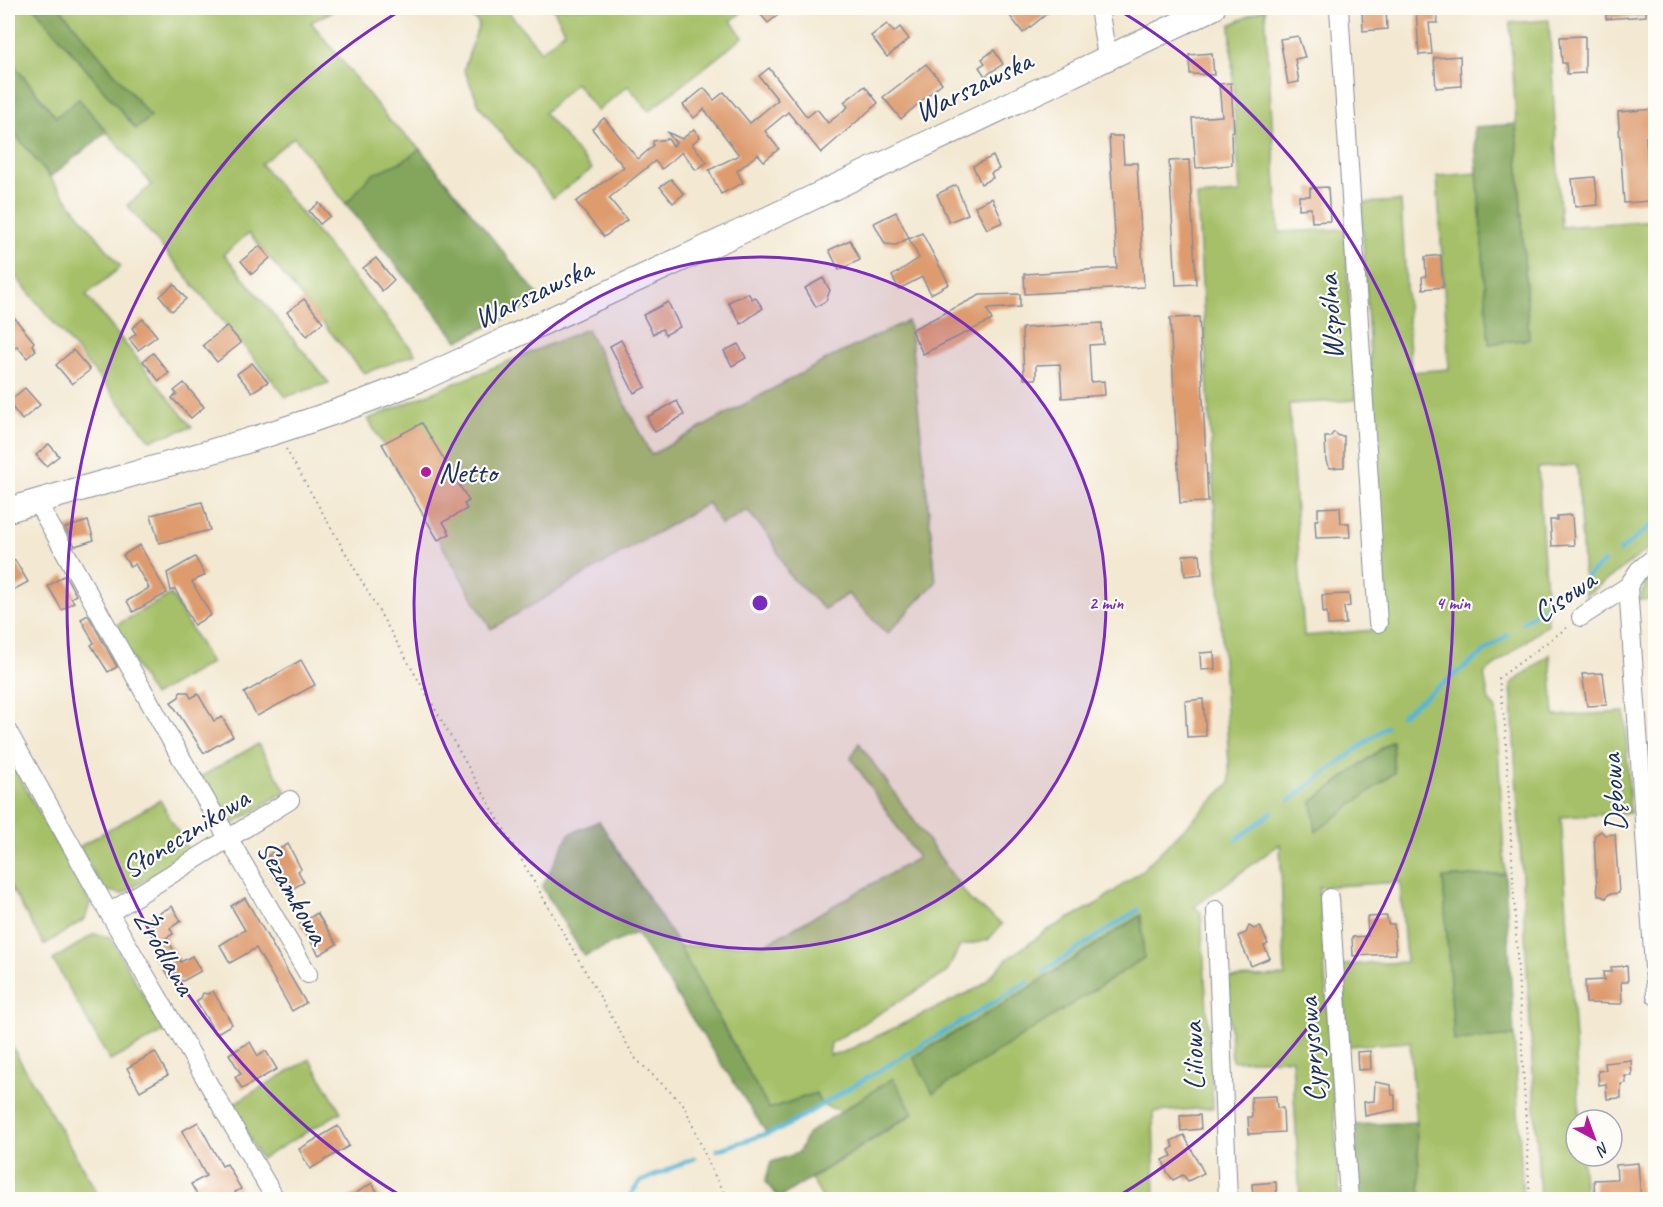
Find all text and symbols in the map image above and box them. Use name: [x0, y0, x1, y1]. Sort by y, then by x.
street label: Warszawska: [908, 40, 1040, 131]
street label: Warszawska: [468, 248, 601, 337]
street label: Wspólna: [1308, 271, 1352, 361]
place label: Netto: [438, 453, 500, 491]
marker: Netto: [419, 465, 433, 479]
street label: Cisowa: [1525, 559, 1605, 631]
text: 2 min: [1089, 592, 1124, 614]
text: 4 min: [1436, 592, 1471, 614]
centre of rings: [750, 593, 770, 613]
street label: Dębowa: [1591, 751, 1635, 833]
street label: Słonecznikowa: [114, 778, 258, 887]
street label: Sezamkowa: [248, 833, 339, 952]
street label: Źródlana: [125, 902, 206, 1003]
street label: Cyprysowa: [1288, 994, 1334, 1104]
street label: Liliowa: [1173, 1019, 1213, 1091]
north arrow: [1564, 1108, 1624, 1168]
text: N: [1591, 1138, 1613, 1161]

